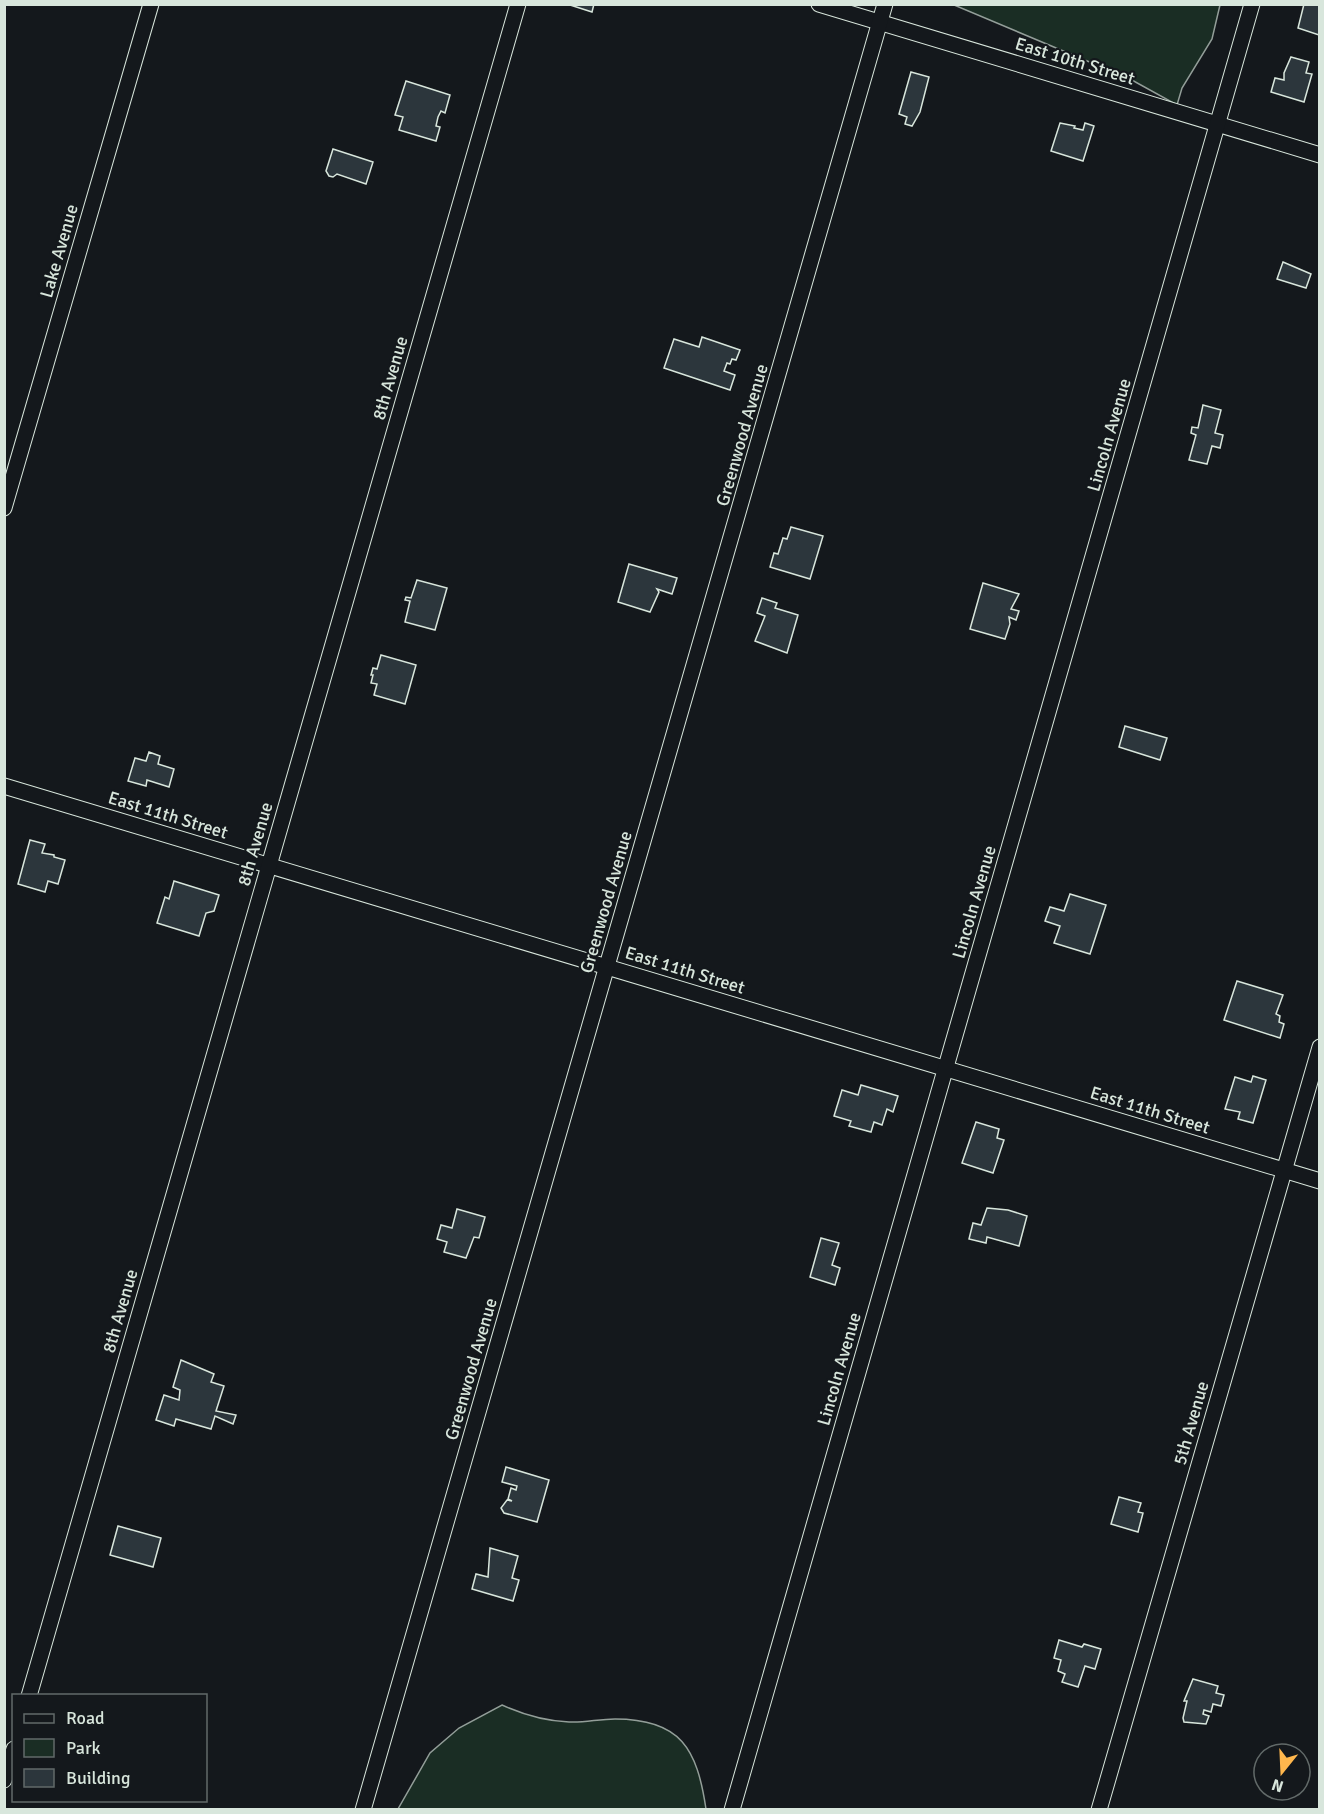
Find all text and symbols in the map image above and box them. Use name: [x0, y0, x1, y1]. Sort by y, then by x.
street label: East 10th Street: [1013, 32, 1137, 90]
street label: Lake Avenue: [35, 202, 83, 300]
street label: 8th Avenue: [368, 334, 412, 422]
street label: Greenwood Avenue: [711, 361, 773, 509]
street label: Lincoln Avenue: [1082, 376, 1136, 494]
street label: East 11th Street: [106, 786, 230, 844]
street label: 8th Avenue: [233, 800, 277, 888]
street label: Greenwood Avenue: [575, 828, 637, 976]
street label: Lincoln Avenue: [947, 843, 1001, 961]
street label: East 11th Street: [623, 941, 747, 999]
street label: East 11th Street: [1088, 1081, 1212, 1139]
street label: 8th Avenue: [98, 1267, 142, 1355]
street label: Greenwood Avenue: [440, 1295, 502, 1443]
street label: Lincoln Avenue: [812, 1310, 866, 1428]
street label: 5th Avenue: [1169, 1379, 1213, 1467]
legend: [12, 1694, 207, 1802]
text: Road: [66, 1707, 105, 1729]
text: Park: [66, 1737, 101, 1759]
north arrow: [1252, 1742, 1312, 1802]
text: Building: [66, 1767, 130, 1789]
text: N: [1269, 1774, 1286, 1797]

